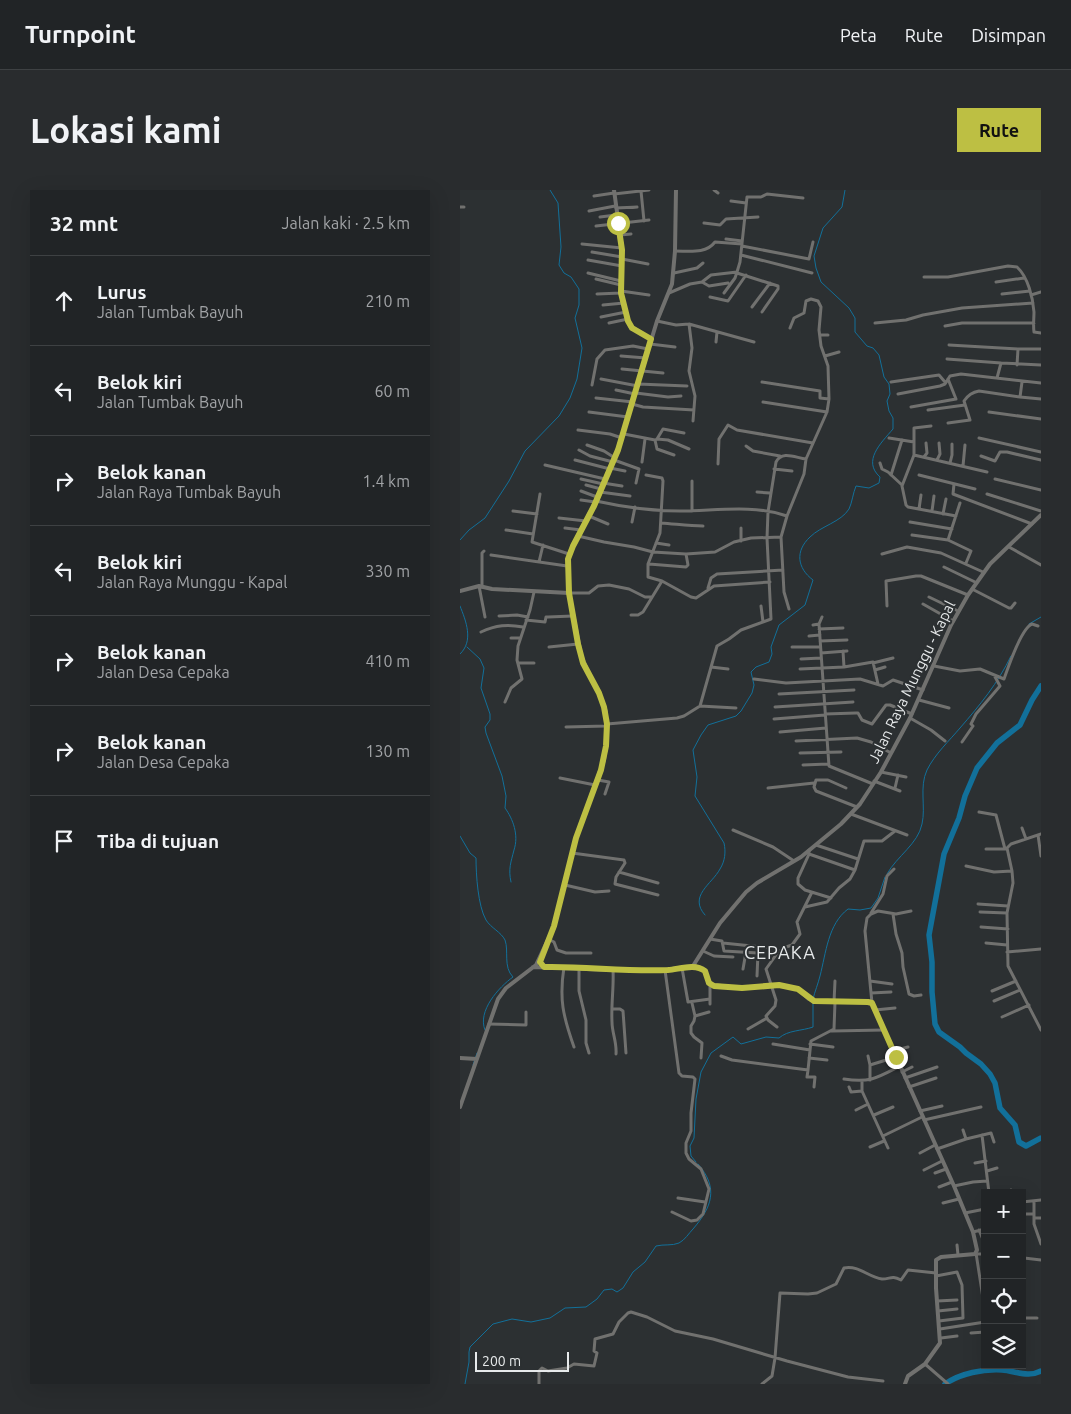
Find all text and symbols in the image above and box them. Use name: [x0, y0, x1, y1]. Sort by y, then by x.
text: Turnpoint: [25, 21, 136, 48]
text: Peta: [840, 25, 877, 45]
text: Rute: [905, 25, 943, 45]
text: Disimpan: [971, 25, 1046, 45]
button: Rute: [957, 108, 1041, 152]
text: Lokasi kami: [30, 110, 222, 150]
text: 32 mnt: [50, 211, 118, 235]
route start: [607, 212, 630, 235]
text: Jalan kaki · 2.5 km: [282, 214, 410, 232]
text: Lurus: [97, 281, 146, 303]
icon: ahead: [50, 287, 78, 315]
text: 210 m: [365, 292, 410, 310]
text: Jalan Tumbak Bayuh: [97, 303, 243, 321]
text: Belok kiri: [97, 371, 182, 393]
icon: left: [50, 377, 78, 405]
text: 60 m: [374, 382, 410, 400]
text: Jalan Tumbak Bayuh: [97, 393, 243, 411]
text: Belok kanan: [97, 461, 206, 483]
icon: right: [50, 467, 78, 495]
text: 1.4 km: [362, 472, 410, 490]
text: Jalan Raya Tumbak Bayuh: [97, 483, 281, 501]
text: Belok kiri: [97, 551, 182, 573]
icon: left: [50, 557, 78, 585]
text: 330 m: [365, 562, 410, 580]
text: Jalan Raya Munggu - Kapal: [97, 573, 287, 591]
street label: Jalan Raya Munggu - Kapal: [865, 598, 958, 766]
text: Belok kanan: [97, 641, 206, 663]
icon: right: [50, 647, 78, 675]
text: 410 m: [365, 652, 410, 670]
text: Jalan Desa Cepaka: [97, 663, 230, 681]
text: Belok kanan: [97, 731, 206, 753]
icon: right: [50, 737, 78, 765]
text: 130 m: [365, 742, 410, 760]
text: Jalan Desa Cepaka: [97, 753, 230, 771]
icon: arrive: [50, 827, 78, 855]
text: Tiba di tujuan: [97, 830, 219, 852]
district label: CEPAKA: [744, 942, 816, 962]
route end: [885, 1046, 908, 1069]
map controls: [981, 1189, 1026, 1369]
button: +: [981, 1189, 1026, 1234]
button: −: [981, 1234, 1026, 1279]
button: locate: [981, 1279, 1026, 1324]
button: layers: [981, 1324, 1026, 1369]
scale bar: [475, 1349, 569, 1372]
text: 200 m: [482, 1353, 521, 1369]

